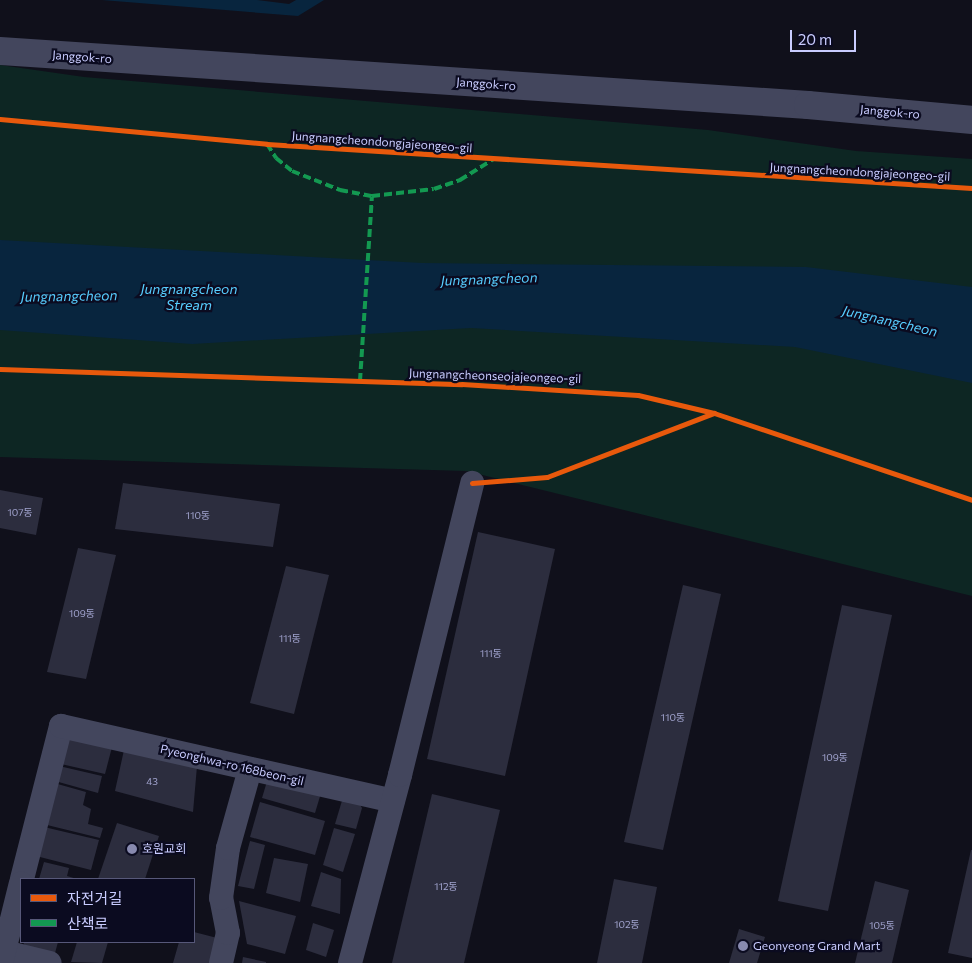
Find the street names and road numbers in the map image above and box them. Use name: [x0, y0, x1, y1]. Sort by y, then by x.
street label: Janggok-ro: [52, 48, 112, 66]
street label: Janggok-ro: [456, 75, 516, 93]
street label: Janggok-ro: [860, 102, 920, 122]
street label: Jungnangcheondongjajeongeo-gil: [291, 129, 473, 155]
street label: Jungnangcheondongjajeongeo-gil: [769, 160, 951, 184]
street label: Jungnangcheonseojajeongeo-gil: [409, 366, 581, 386]
street label: Pyeonghwa-ro 168beon-gil: [159, 741, 305, 789]

